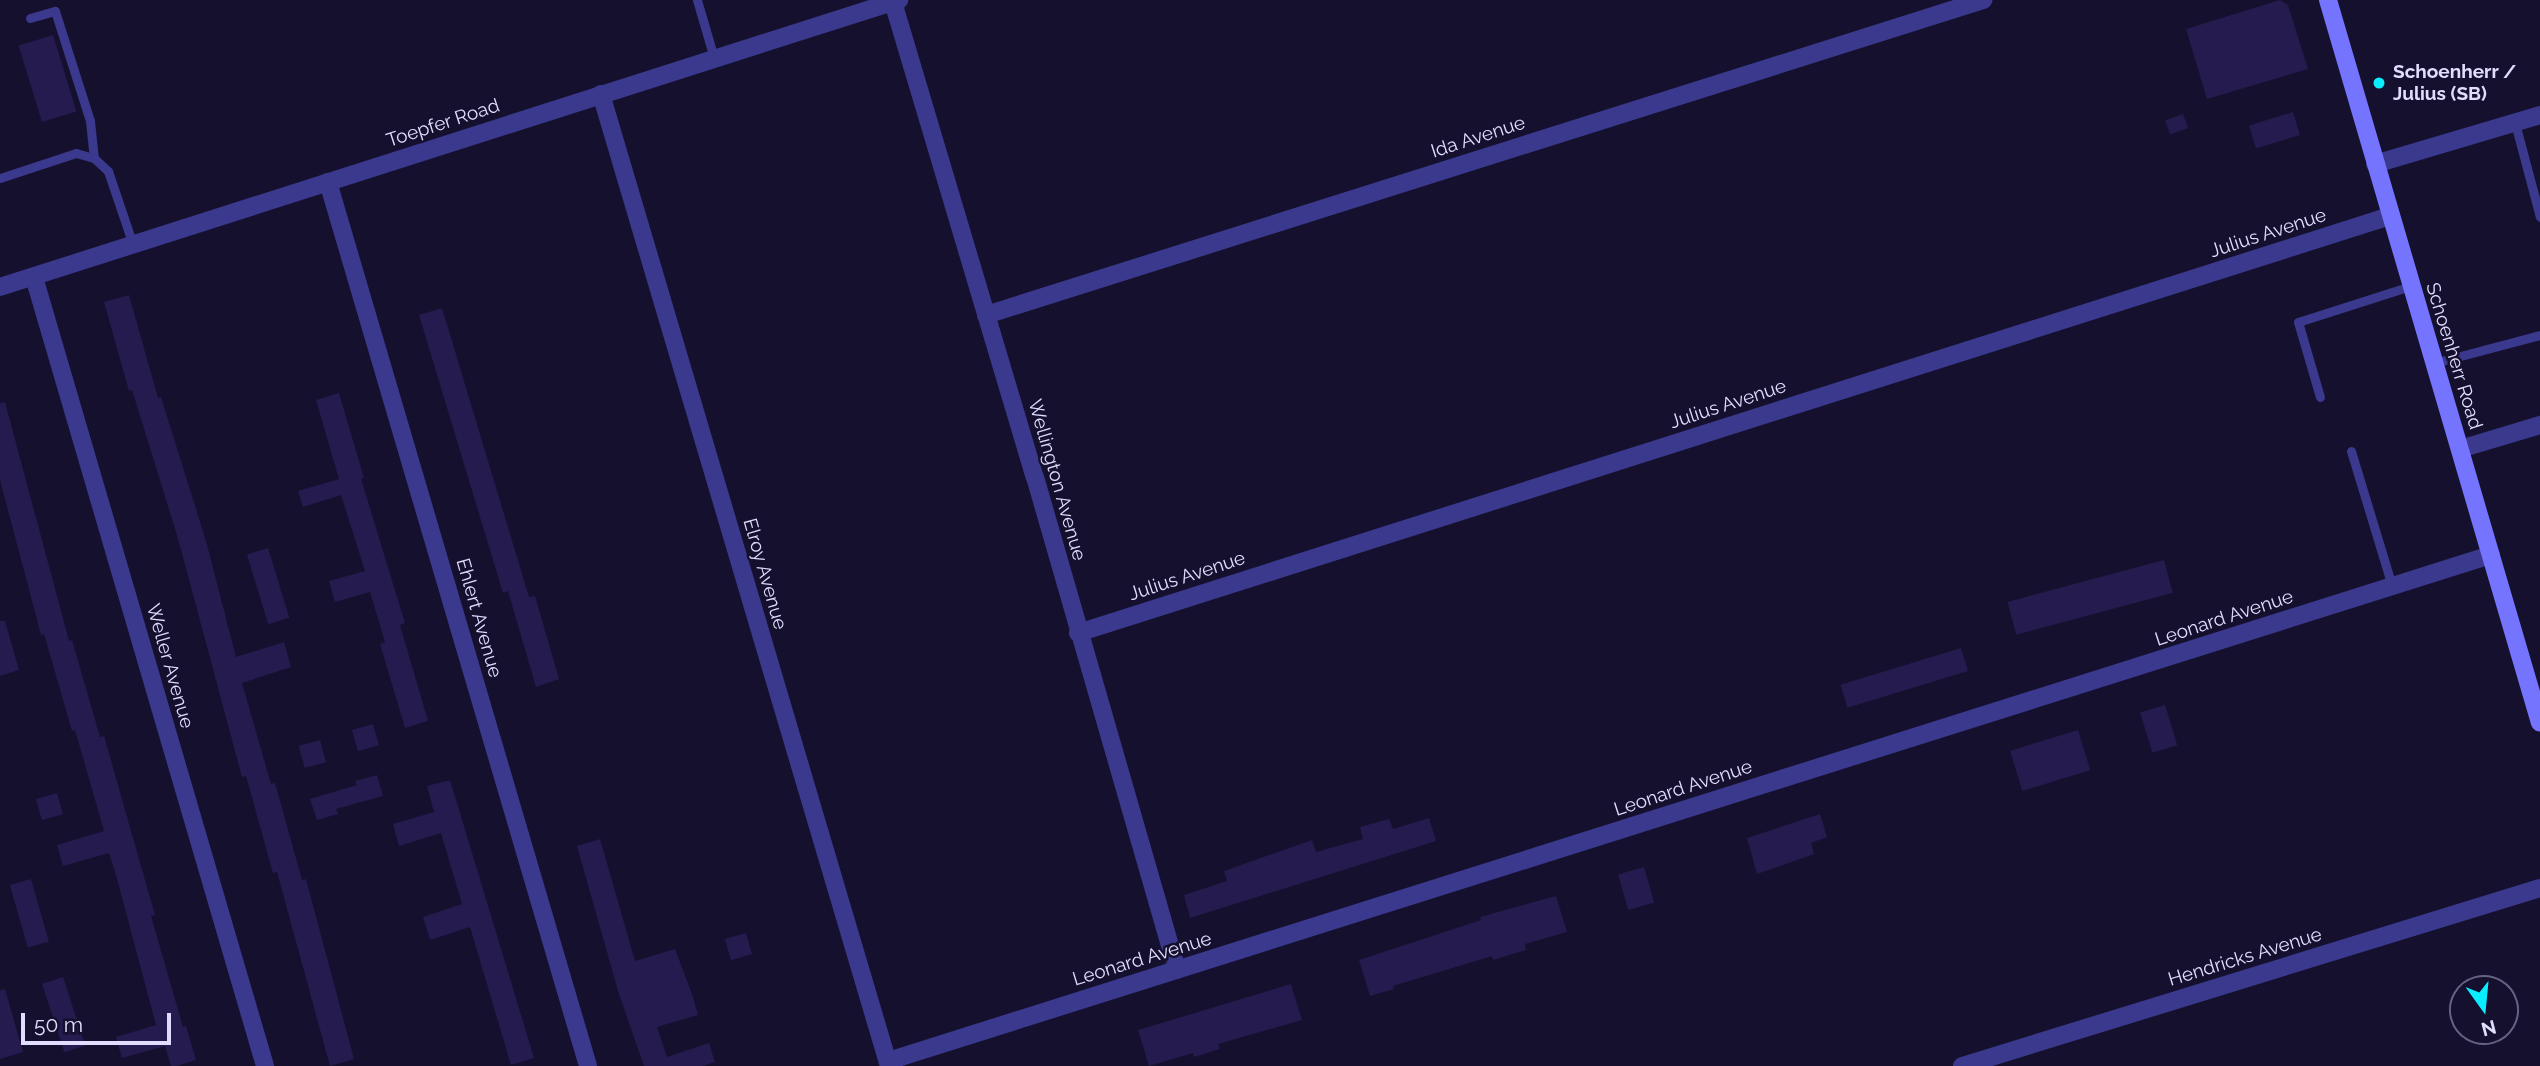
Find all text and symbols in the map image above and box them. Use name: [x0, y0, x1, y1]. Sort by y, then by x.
place label: Schoenherr / Julius (SB): [2393, 61, 2517, 105]
marker: Schoenherr / Julius (SB): [2371, 75, 2387, 91]
street label: Toepfer Road: [384, 94, 502, 152]
street label: Ida Avenue: [1428, 111, 1528, 163]
street label: Julius Avenue: [2207, 203, 2329, 263]
street label: Schoenherr Road: [2421, 280, 2487, 432]
street label: Julius Avenue: [1667, 374, 1789, 434]
street label: Wellington Avenue: [1023, 397, 1091, 563]
street label: Elroy Avenue: [738, 515, 792, 633]
street label: Julius Avenue: [1126, 546, 1248, 606]
street label: Ehlert Avenue: [451, 555, 507, 681]
street label: Leonard Avenue: [2152, 585, 2296, 651]
street label: Weller Avenue: [141, 601, 199, 731]
street label: Leonard Avenue: [1611, 755, 1755, 821]
street label: Hendricks Avenue: [2165, 923, 2325, 991]
street label: Leonard Avenue: [1070, 927, 1214, 991]
north arrow: [2449, 975, 2519, 1045]
scale bar: [24, 1000, 175, 1044]
text: 50 m: [34, 1012, 83, 1037]
text: N: [2479, 1016, 2499, 1041]

